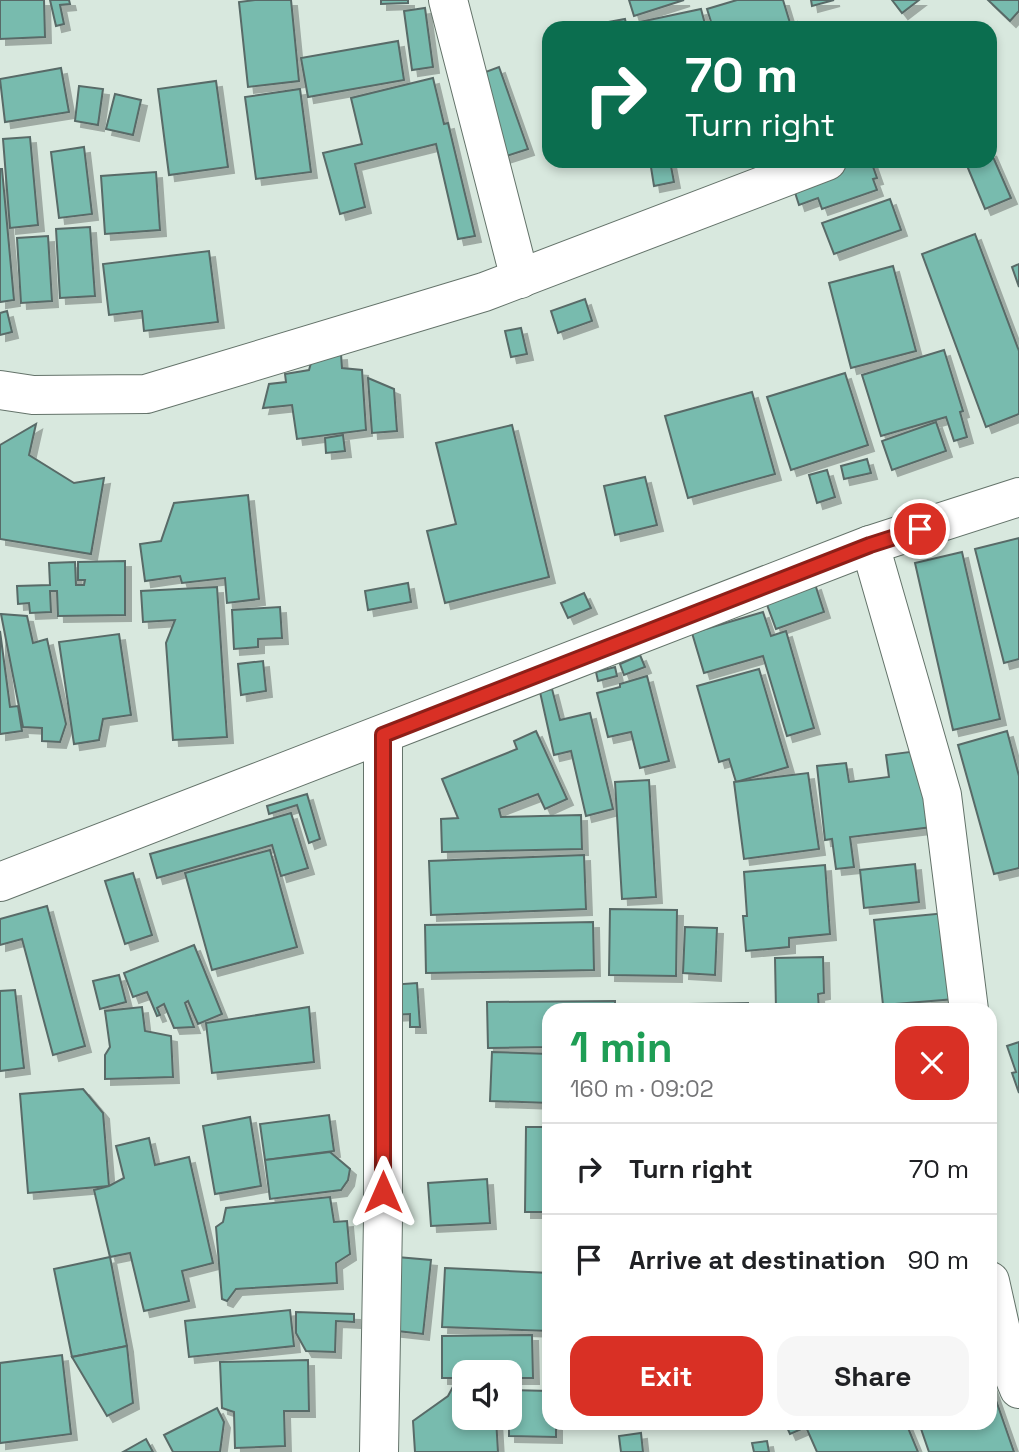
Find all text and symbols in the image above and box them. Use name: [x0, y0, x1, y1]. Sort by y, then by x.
text: 70 m: [685, 44, 798, 106]
icon: right: [570, 49, 661, 140]
text: Turn right: [685, 105, 835, 145]
pin: [890, 499, 950, 559]
icon: arrive: [901, 510, 939, 548]
text: 1 min: [570, 1021, 673, 1074]
button: close: [895, 1026, 969, 1100]
text: 160 m · 09:02: [570, 1074, 714, 1104]
icon: right: [570, 1150, 608, 1188]
text: Turn right: [629, 1152, 753, 1186]
text: 70 m: [909, 1152, 969, 1186]
position arrow: [346, 1155, 420, 1229]
icon: arrive: [570, 1241, 608, 1279]
text: Arrive at destination: [629, 1243, 886, 1277]
text: 90 m: [907, 1243, 969, 1277]
button: Exit: [570, 1336, 763, 1416]
button: Share: [777, 1336, 969, 1416]
map controls: [452, 1360, 522, 1430]
button: sound: [452, 1360, 522, 1430]

